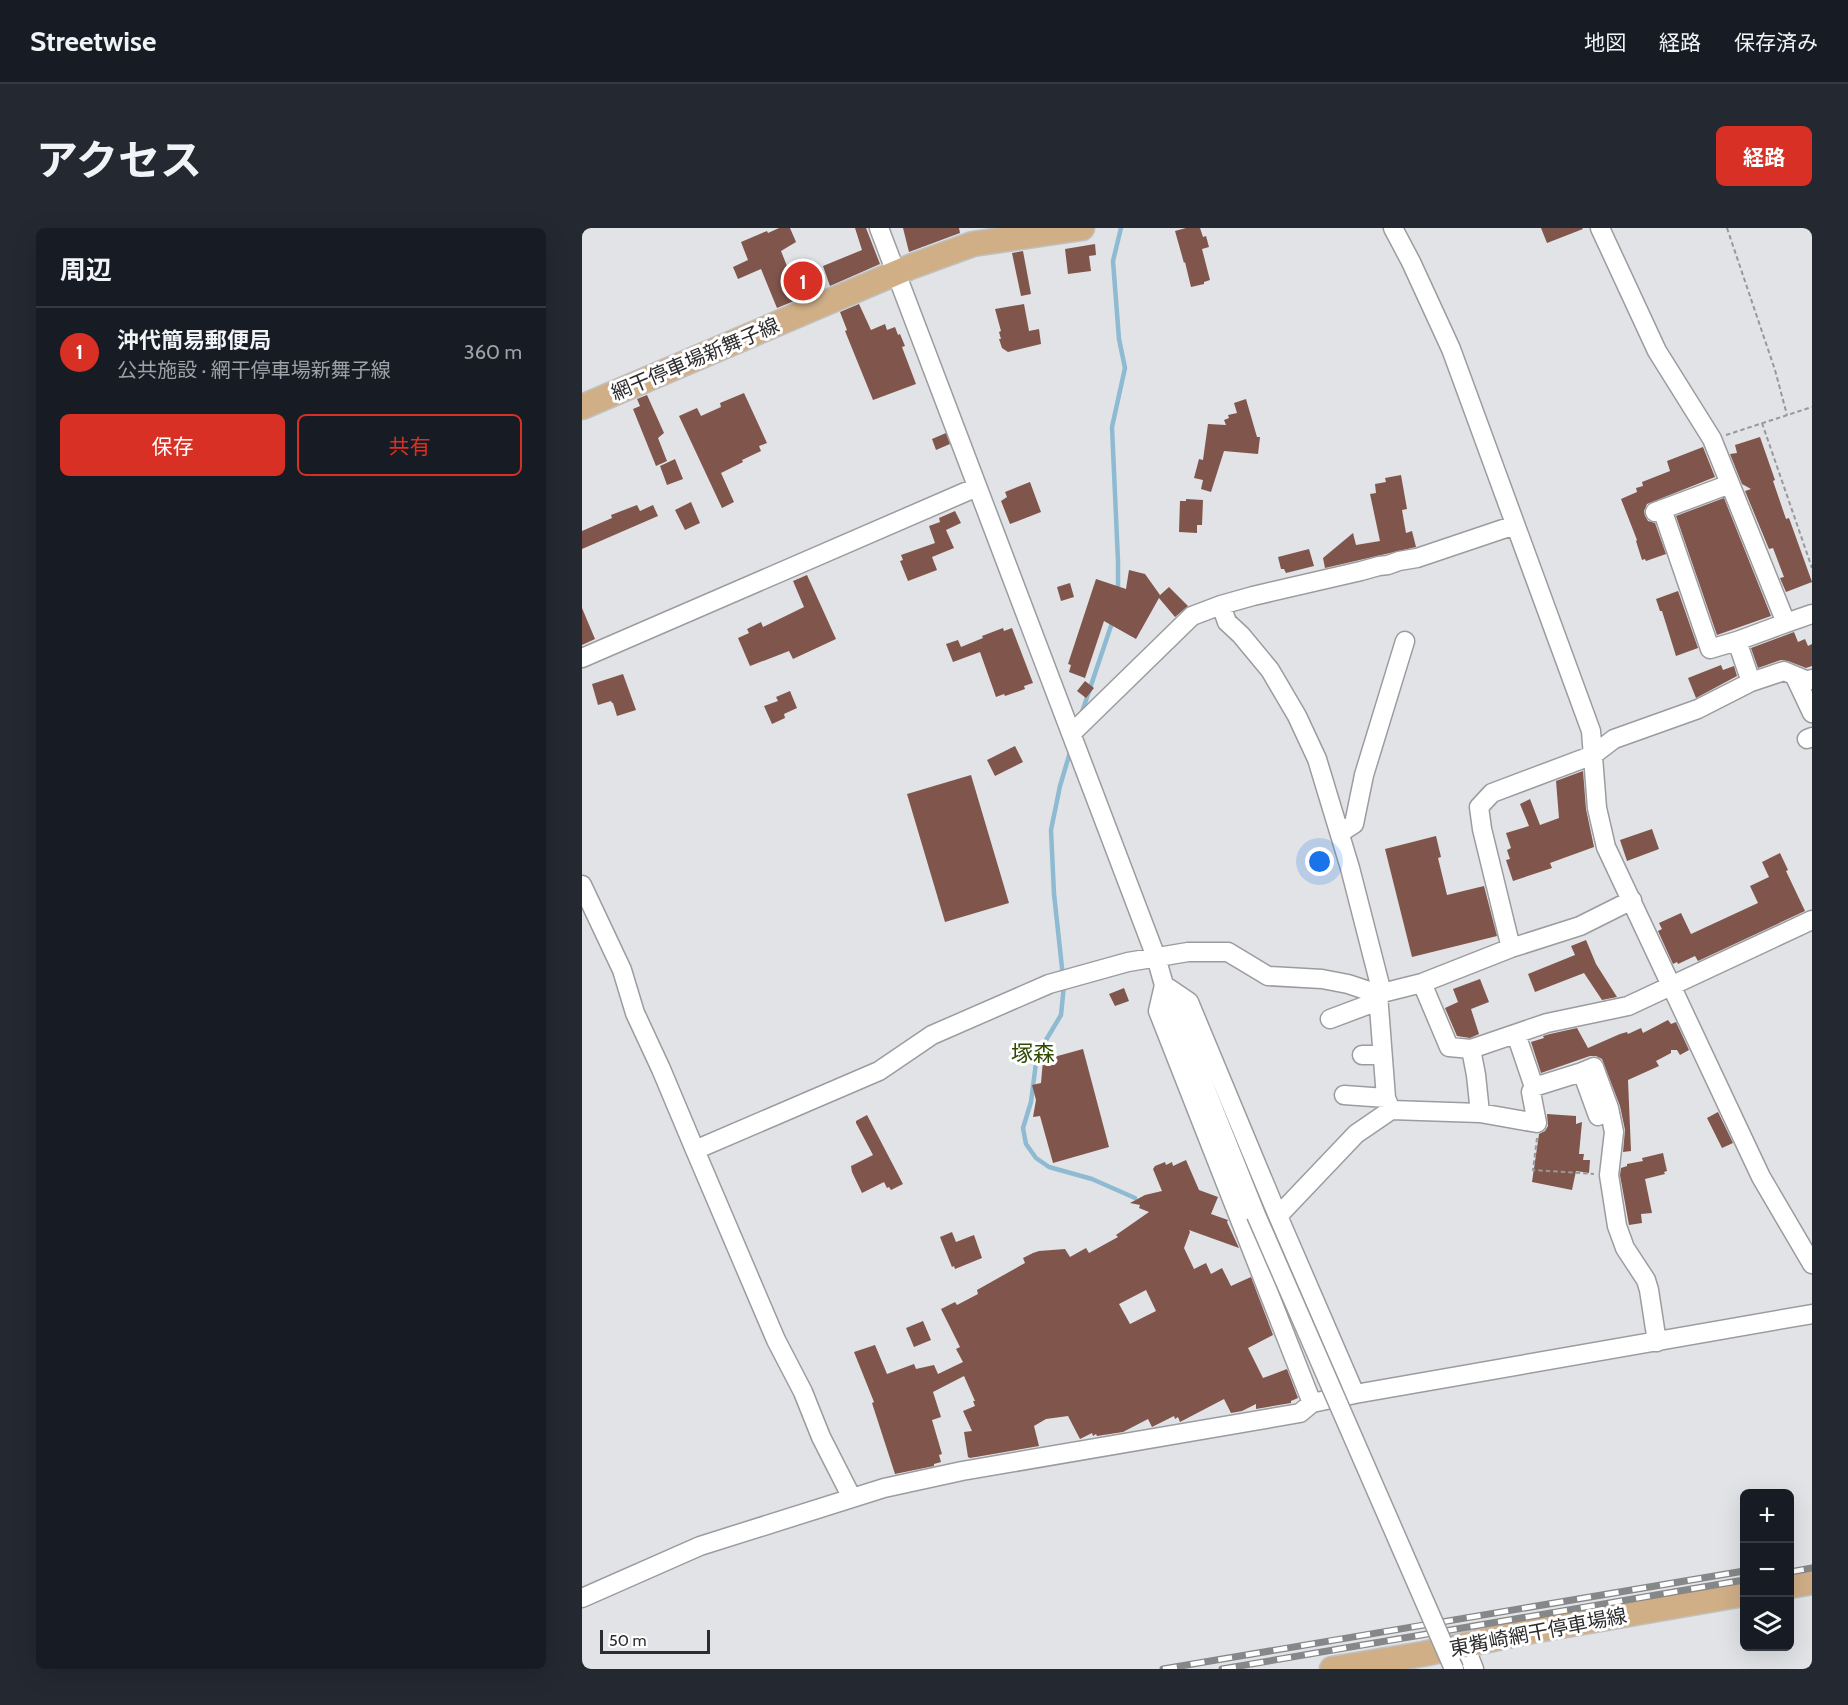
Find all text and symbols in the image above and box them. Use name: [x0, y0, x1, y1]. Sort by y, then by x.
text: Streetwise: [30, 24, 156, 58]
text: 地図: [1584, 30, 1626, 55]
text: 経路: [1659, 30, 1701, 55]
text: 保存済み: [1734, 30, 1818, 55]
button: 経路: [1716, 126, 1812, 186]
text: アクセス: [36, 134, 202, 186]
text: 周辺: [60, 254, 112, 286]
pin: 1: [784, 259, 822, 304]
street label: 網干停車場新舞子線: [607, 313, 783, 405]
text: 沖代簡易郵便局: [117, 327, 271, 354]
text: 1: [76, 340, 83, 364]
text: 360 m: [464, 340, 522, 364]
text: 公共施設 · 網干停車場新舞子線: [117, 358, 391, 382]
button: 保存: [60, 414, 285, 476]
button: 共有: [297, 414, 522, 476]
your location: [1305, 847, 1334, 876]
district label: 塚森: [1011, 1040, 1055, 1067]
map controls: [1740, 1489, 1794, 1651]
button: +: [1740, 1489, 1794, 1543]
button: −: [1740, 1543, 1794, 1597]
button: layers: [1740, 1597, 1794, 1651]
street label: 東觜崎網干停車場線: [1447, 1603, 1629, 1661]
scale bar: [600, 1627, 710, 1654]
text: 50 m: [609, 1631, 646, 1650]

